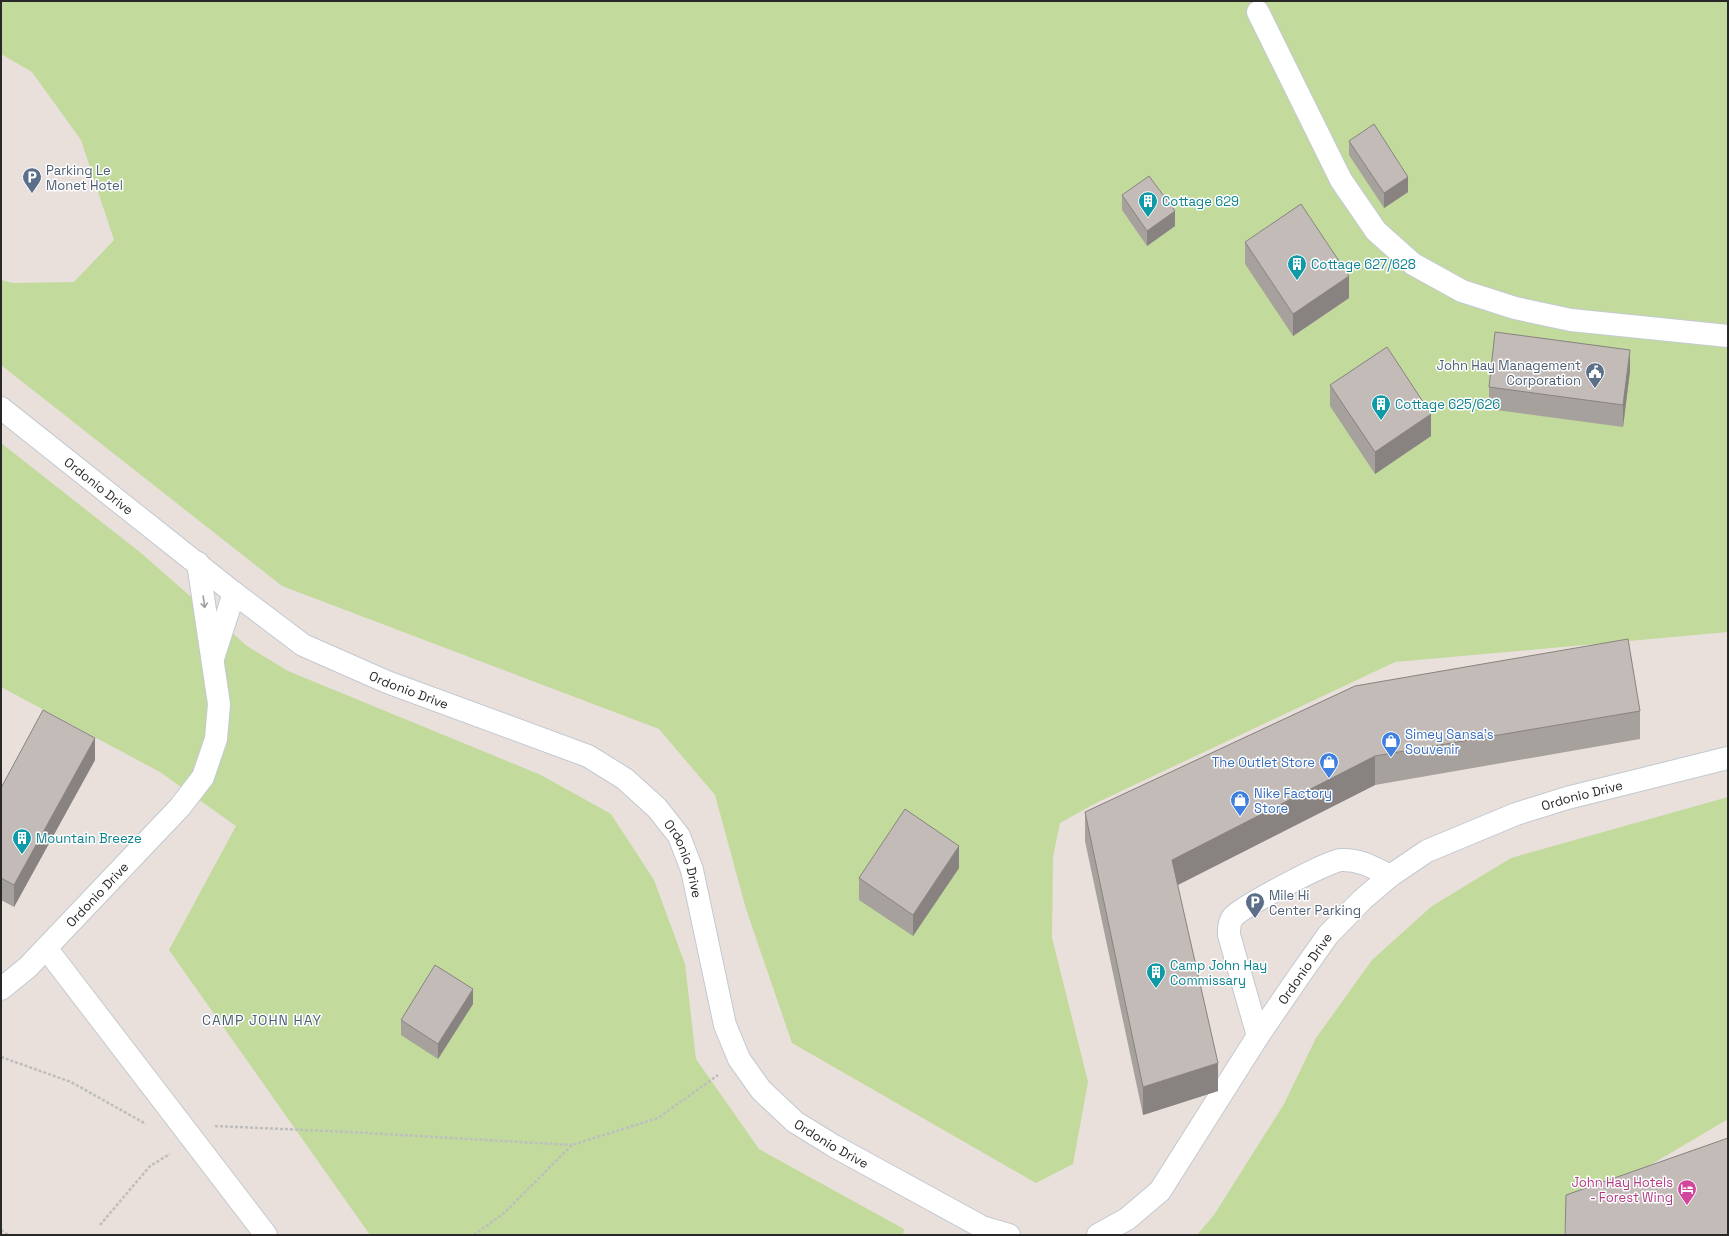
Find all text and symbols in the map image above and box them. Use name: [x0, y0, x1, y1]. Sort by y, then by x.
place label: Parking Le Monet Hotel: [46, 162, 123, 194]
parking icon: Parking Le Monet Hotel: [21, 166, 43, 194]
building icon: Cottage 629: [1137, 190, 1159, 218]
place label: Cottage 629: [1162, 193, 1239, 210]
building icon: Cottage 627/628: [1286, 253, 1308, 281]
place label: Cottage 627/628: [1311, 256, 1416, 273]
place label: John Hay Management Corporation: [1437, 357, 1581, 389]
public building icon: John Hay Management Corporation: [1584, 361, 1606, 389]
building icon: Cottage 625/626: [1370, 393, 1392, 421]
place label: Cottage 625/626: [1395, 396, 1500, 413]
street label: Ordonio Drive: [61, 453, 137, 518]
one-way arrow: [200, 595, 208, 608]
street label: Ordonio Drive: [367, 667, 451, 712]
place label: Simey Sansa's Souvenir: [1405, 726, 1494, 758]
shop icon: Simey Sansa's Souvenir: [1380, 730, 1402, 758]
shop icon: The Outlet Store: [1318, 751, 1340, 779]
place label: The Outlet Store: [1212, 754, 1315, 771]
street label: Ordonio Drive: [1539, 776, 1624, 814]
place label: Nike Factory Store: [1254, 785, 1332, 817]
shop icon: Nike Factory Store: [1229, 789, 1251, 817]
street label: Ordonio Drive: [661, 816, 706, 899]
building icon: Mountain Breeze: [11, 827, 33, 855]
place label: Mountain Breeze: [36, 830, 142, 847]
street label: Ordonio Drive: [62, 858, 132, 931]
place label: Mile Hi Center Parking: [1269, 887, 1361, 919]
parking icon: Mile Hi Center Parking: [1244, 891, 1266, 919]
street label: Ordonio Drive: [1274, 929, 1336, 1007]
place label: Camp John Hay Commissary: [1170, 957, 1267, 989]
building icon: Camp John Hay Commissary: [1145, 961, 1167, 989]
district label: CAMP JOHN HAY: [202, 1011, 322, 1029]
street label: Ordonio Drive: [791, 1115, 872, 1172]
place label: John Hay Hotels - Forest Wing: [1571, 1174, 1673, 1206]
hotel icon: John Hay Hotels - Forest Wing: [1676, 1178, 1698, 1206]

